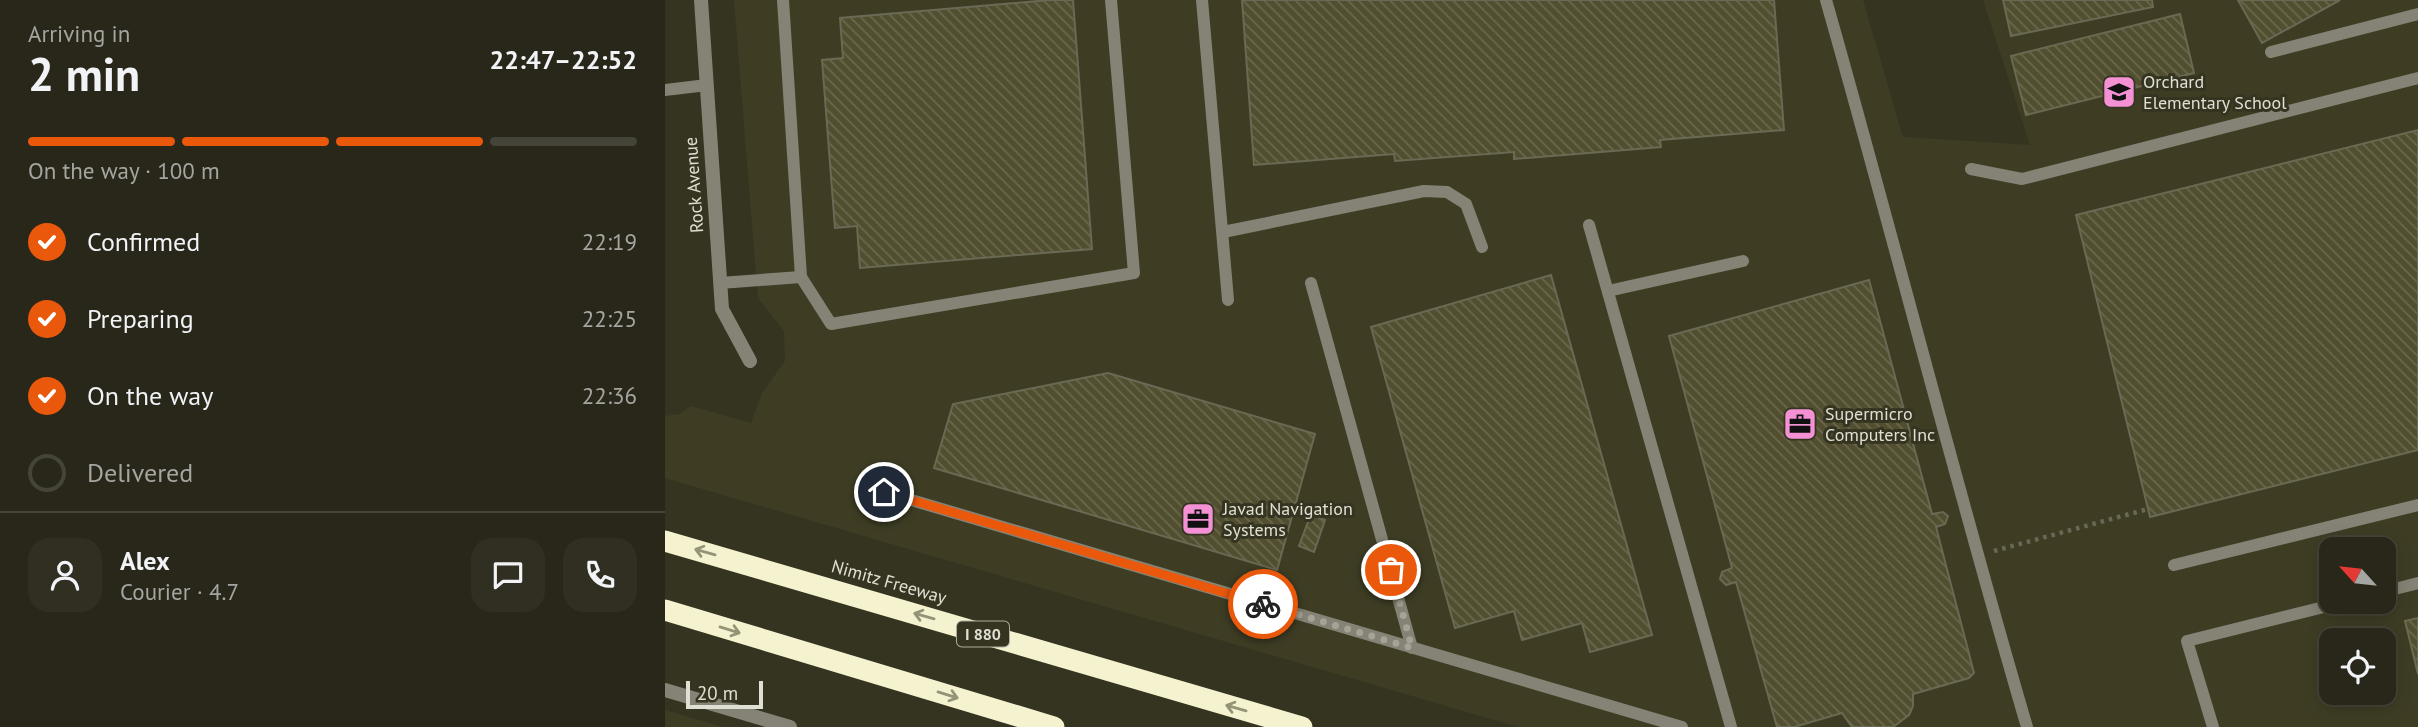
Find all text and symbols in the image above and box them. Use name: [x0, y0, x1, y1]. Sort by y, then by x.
text: Arriving in: [28, 19, 130, 48]
text: 22:47–22:52: [490, 43, 637, 76]
text: 2 min: [28, 44, 140, 104]
place label: Orchard Elementary School: [2143, 70, 2287, 114]
school or university icon: Orchard Elementary School: [2100, 73, 2138, 111]
street label: Rock Avenue: [679, 136, 708, 234]
text: On the way · 100 m: [28, 156, 220, 185]
icon: check: [28, 223, 66, 261]
text: Confirmed: [87, 225, 200, 258]
text: 22:19: [582, 227, 637, 256]
icon: check: [28, 300, 66, 338]
text: Preparing: [87, 302, 194, 335]
text: 22:25: [582, 304, 637, 333]
icon: check: [28, 377, 66, 415]
text: On the way: [87, 379, 213, 412]
text: 22:36: [582, 381, 637, 410]
place label: Supermicro Computers Inc: [1825, 402, 1935, 446]
office icon: Supermicro Computers Inc: [1781, 405, 1819, 443]
text: Delivered: [87, 456, 193, 489]
pin: [854, 462, 914, 522]
icon: home: [865, 473, 903, 511]
place label: Javad Navigation Systems: [1222, 497, 1353, 541]
office icon: Javad Navigation Systems: [1179, 500, 1217, 538]
north arrow: [2319, 537, 2396, 614]
map controls: [2319, 537, 2396, 705]
button: person: [28, 538, 102, 612]
button: chat: [471, 538, 545, 612]
button: phone: [563, 538, 637, 612]
pin: [1361, 540, 1421, 600]
text: Alex: [120, 544, 170, 577]
one-way arrow: [695, 545, 717, 558]
icon: bag: [1372, 551, 1410, 589]
street label: Nimitz Freeway: [829, 554, 950, 609]
courier: [1228, 569, 1298, 639]
text: Courier · 4.7: [120, 577, 239, 606]
icon: bike: [1244, 585, 1282, 623]
one-way arrow: [913, 609, 935, 622]
road number: I 880: [957, 622, 1009, 646]
one-way arrow: [719, 624, 741, 637]
button: locate: [2319, 628, 2396, 705]
scale bar: [686, 678, 763, 710]
text: 20 m: [697, 681, 738, 705]
one-way arrow: [937, 690, 959, 703]
one-way arrow: [1225, 700, 1247, 713]

